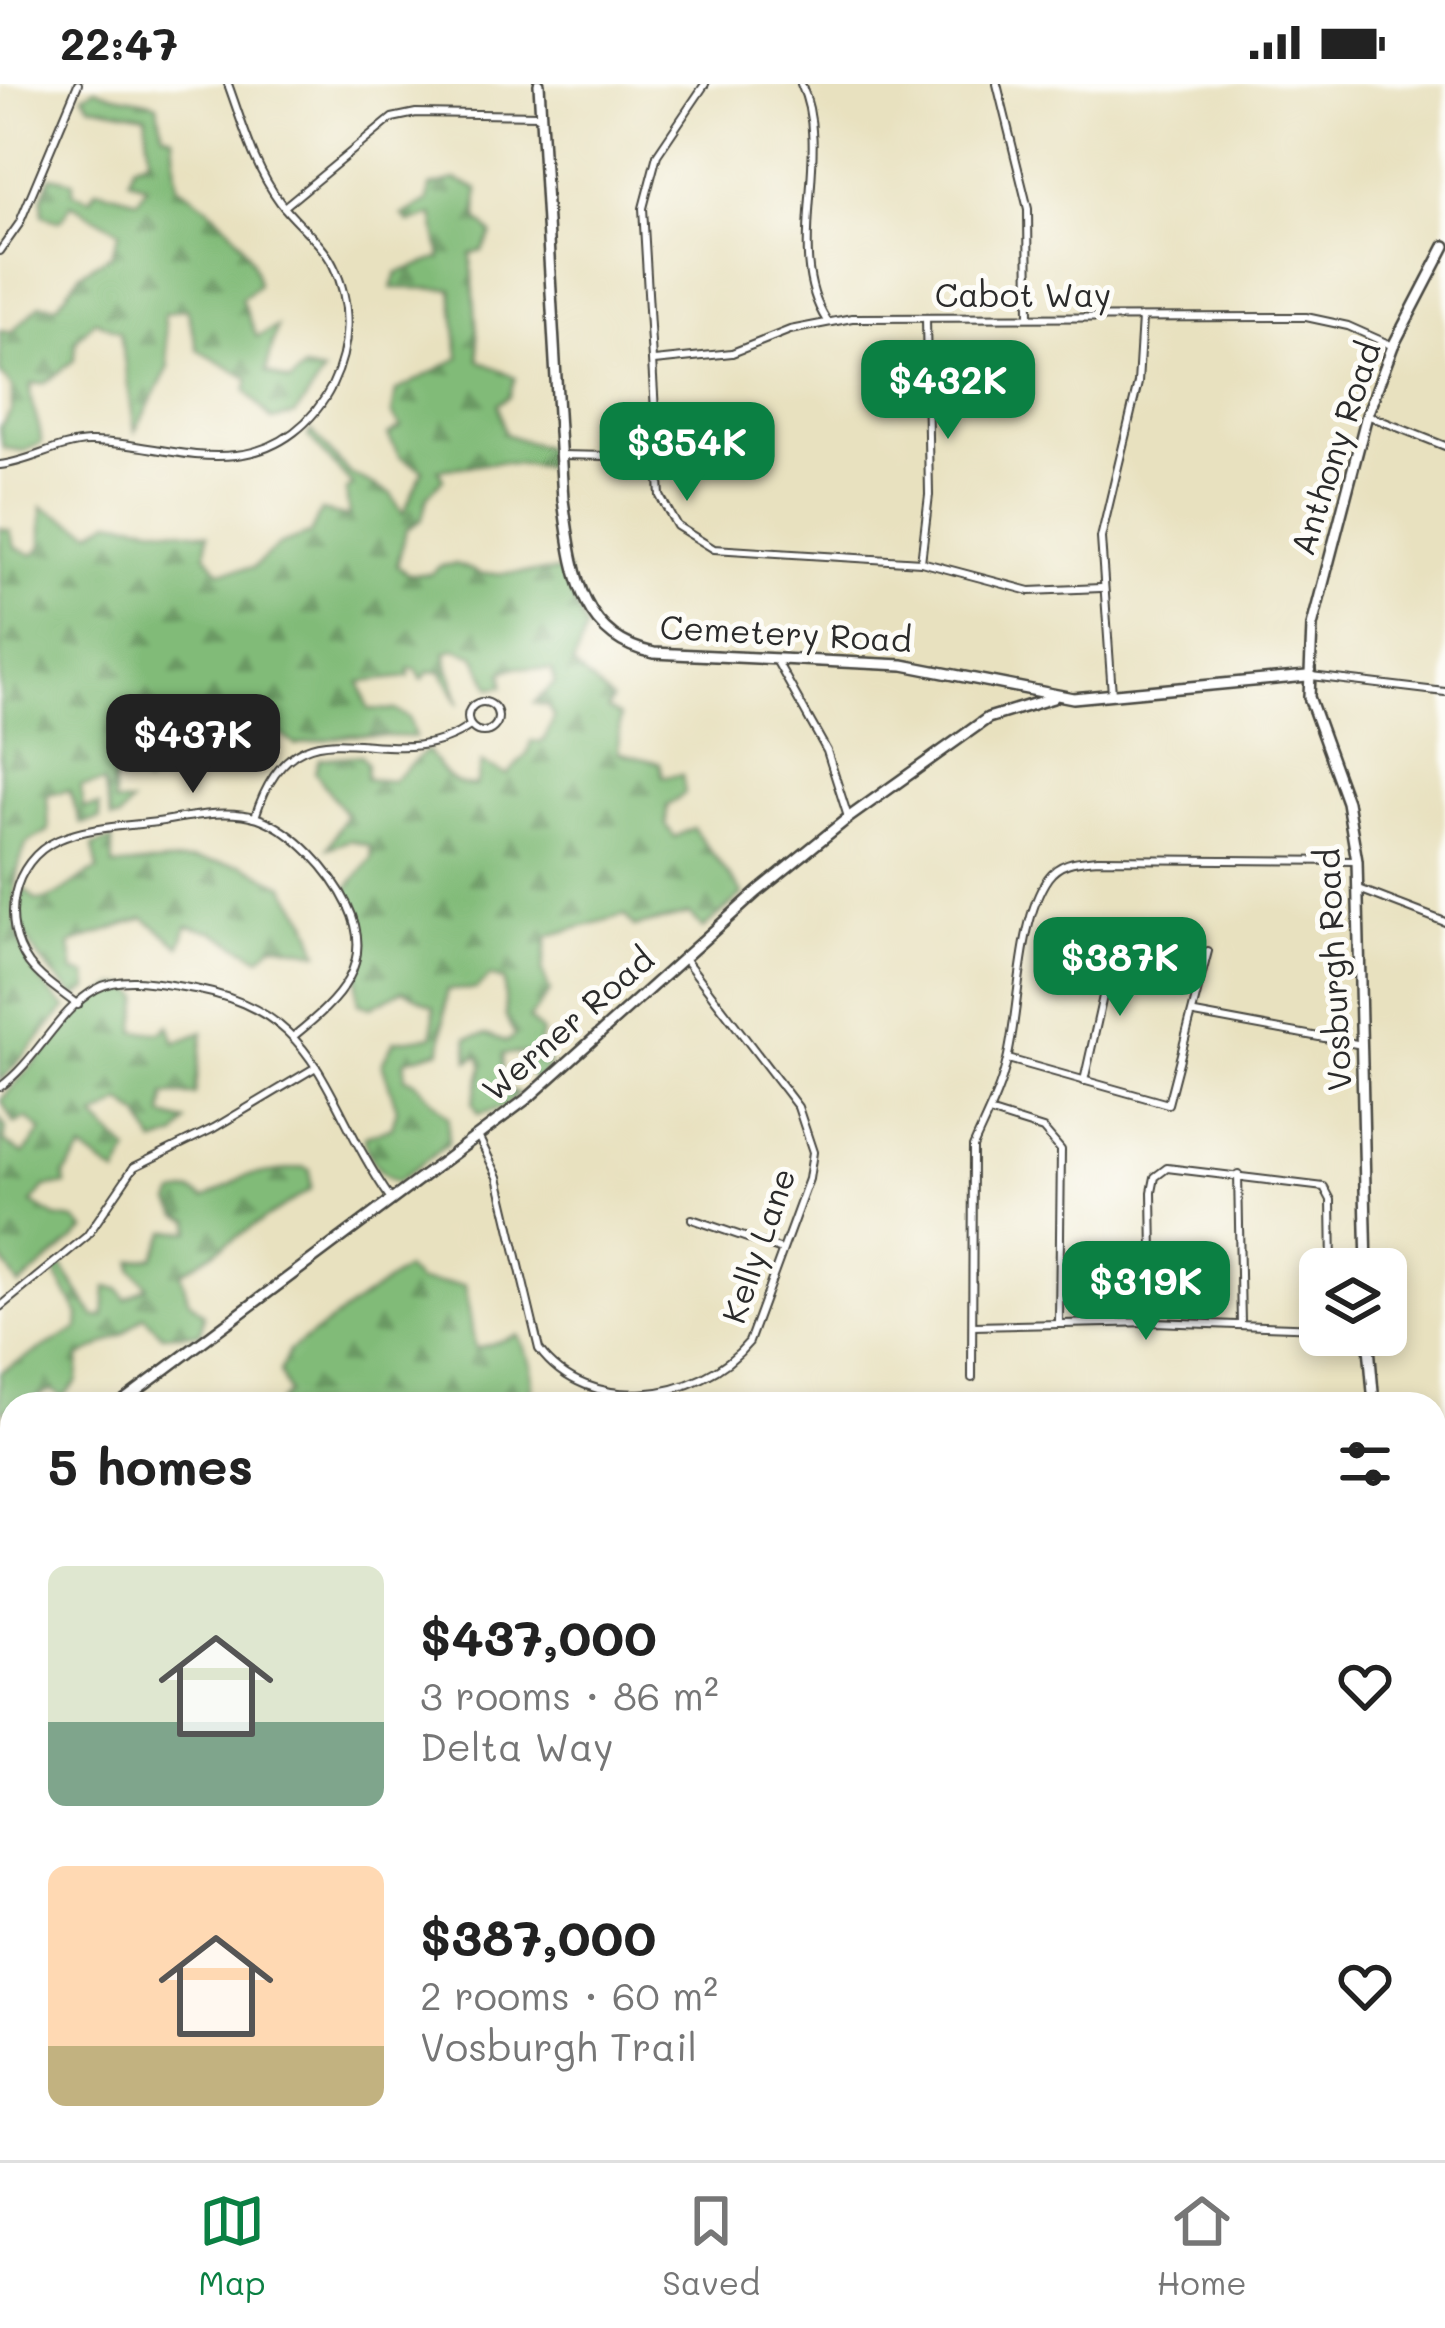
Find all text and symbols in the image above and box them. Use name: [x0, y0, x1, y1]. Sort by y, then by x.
text: 22:47: [60, 13, 178, 71]
street label: Cabot Way: [935, 272, 1111, 316]
street label: Anthony Road: [1279, 336, 1390, 561]
pin: $432K: [864, 340, 1032, 442]
text: $432K: [888, 353, 1008, 404]
pin: $354K: [603, 402, 771, 504]
text: $354K: [627, 415, 747, 466]
street label: Cemetery Road: [659, 604, 913, 661]
pin: $437K: [109, 694, 277, 796]
text: $437K: [133, 707, 253, 758]
street label: Vosburgh Road: [1304, 848, 1360, 1092]
pin: $387K: [1036, 917, 1204, 1019]
text: $387K: [1060, 930, 1180, 981]
street label: Werner Road: [472, 937, 662, 1109]
street label: Kelly Lane: [710, 1162, 805, 1329]
pin: $319K: [1062, 1241, 1230, 1343]
map controls: [1299, 1248, 1407, 1356]
button: layers: [1299, 1248, 1407, 1356]
text: $319K: [1089, 1254, 1203, 1305]
text: 5 homes: [48, 1431, 253, 1498]
icon: filters: [1332, 1431, 1398, 1497]
text: $437,000: [420, 1602, 657, 1669]
icon: home: [144, 1614, 288, 1758]
icon: heart: [1332, 1653, 1398, 1719]
text: 3 rooms · 86 m²: [420, 1669, 719, 1720]
text: Delta Way: [420, 1720, 614, 1771]
text: $387,000: [420, 1902, 656, 1969]
icon: home: [144, 1914, 288, 2058]
icon: heart: [1332, 1953, 1398, 2019]
text: 2 rooms · 60 m²: [420, 1969, 718, 2020]
text: Vosburgh Trail: [420, 2020, 697, 2071]
tab: Map: [198, 2188, 266, 2303]
tab: Saved: [662, 2188, 760, 2303]
tab: Home: [1157, 2188, 1247, 2303]

